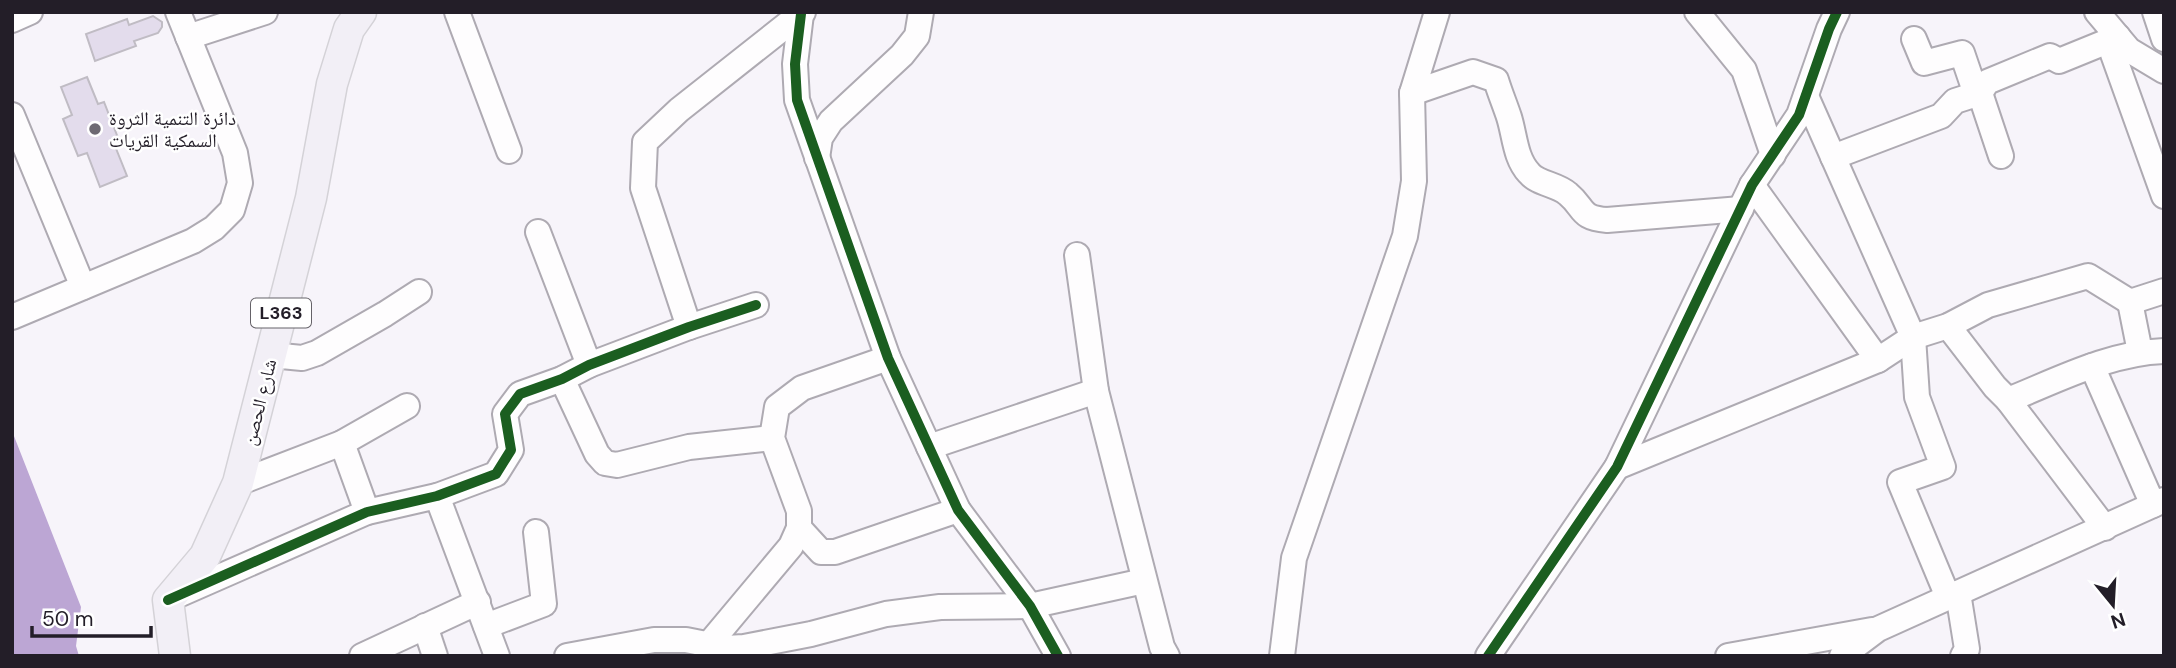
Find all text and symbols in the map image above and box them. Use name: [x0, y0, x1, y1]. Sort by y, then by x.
place label: دائرة التنمية الثروة السمكية القريات: [109, 106, 236, 153]
marker: دائرة التنمية الثروة السمكية القريات: [87, 121, 103, 137]
road number: L363: [251, 298, 311, 328]
street label: شارع الحصن: [237, 356, 282, 448]
north arrow: [2078, 570, 2148, 640]
scale bar: [32, 594, 150, 638]
text: 50 m: [42, 605, 93, 633]
text: N: [2108, 607, 2129, 635]

